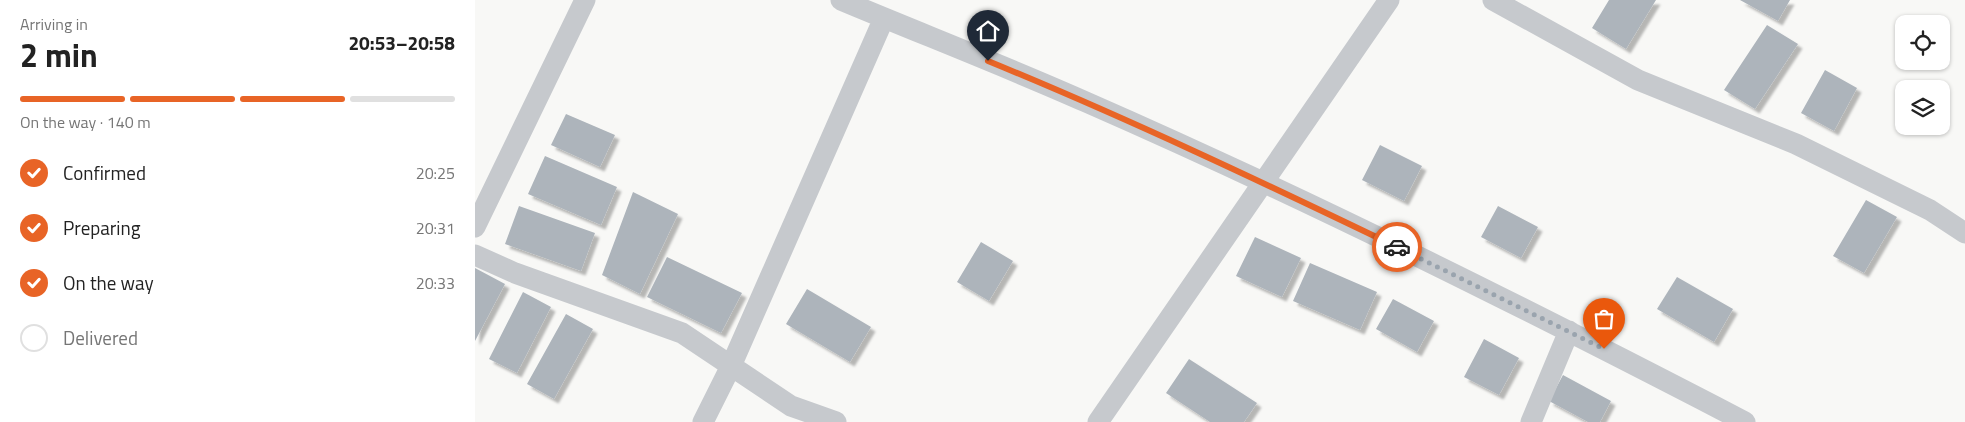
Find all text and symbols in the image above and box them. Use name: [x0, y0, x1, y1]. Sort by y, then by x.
pin: [967, 10, 1009, 61]
text: Arriving in: [20, 12, 88, 36]
map controls: [1895, 15, 1950, 135]
button: locate: [1895, 15, 1950, 70]
icon: home: [974, 17, 1002, 45]
text: 20:53–20:58: [348, 28, 455, 57]
text: 2 min: [20, 31, 98, 79]
button: layers: [1895, 80, 1950, 135]
text: On the way · 140 m: [20, 110, 151, 134]
text: Confirmed: [63, 158, 146, 187]
icon: check: [20, 159, 48, 187]
text: 20:25: [416, 161, 455, 185]
text: Preparing: [63, 213, 140, 242]
icon: check: [20, 214, 48, 242]
text: 20:31: [416, 216, 455, 240]
courier: [1372, 222, 1422, 272]
icon: car: [1383, 233, 1411, 261]
text: On the way: [63, 268, 154, 297]
icon: check: [20, 269, 48, 297]
text: 20:33: [416, 271, 455, 295]
pin: [1583, 298, 1625, 349]
icon: bag: [1590, 305, 1618, 333]
text: Delivered: [63, 323, 138, 352]

